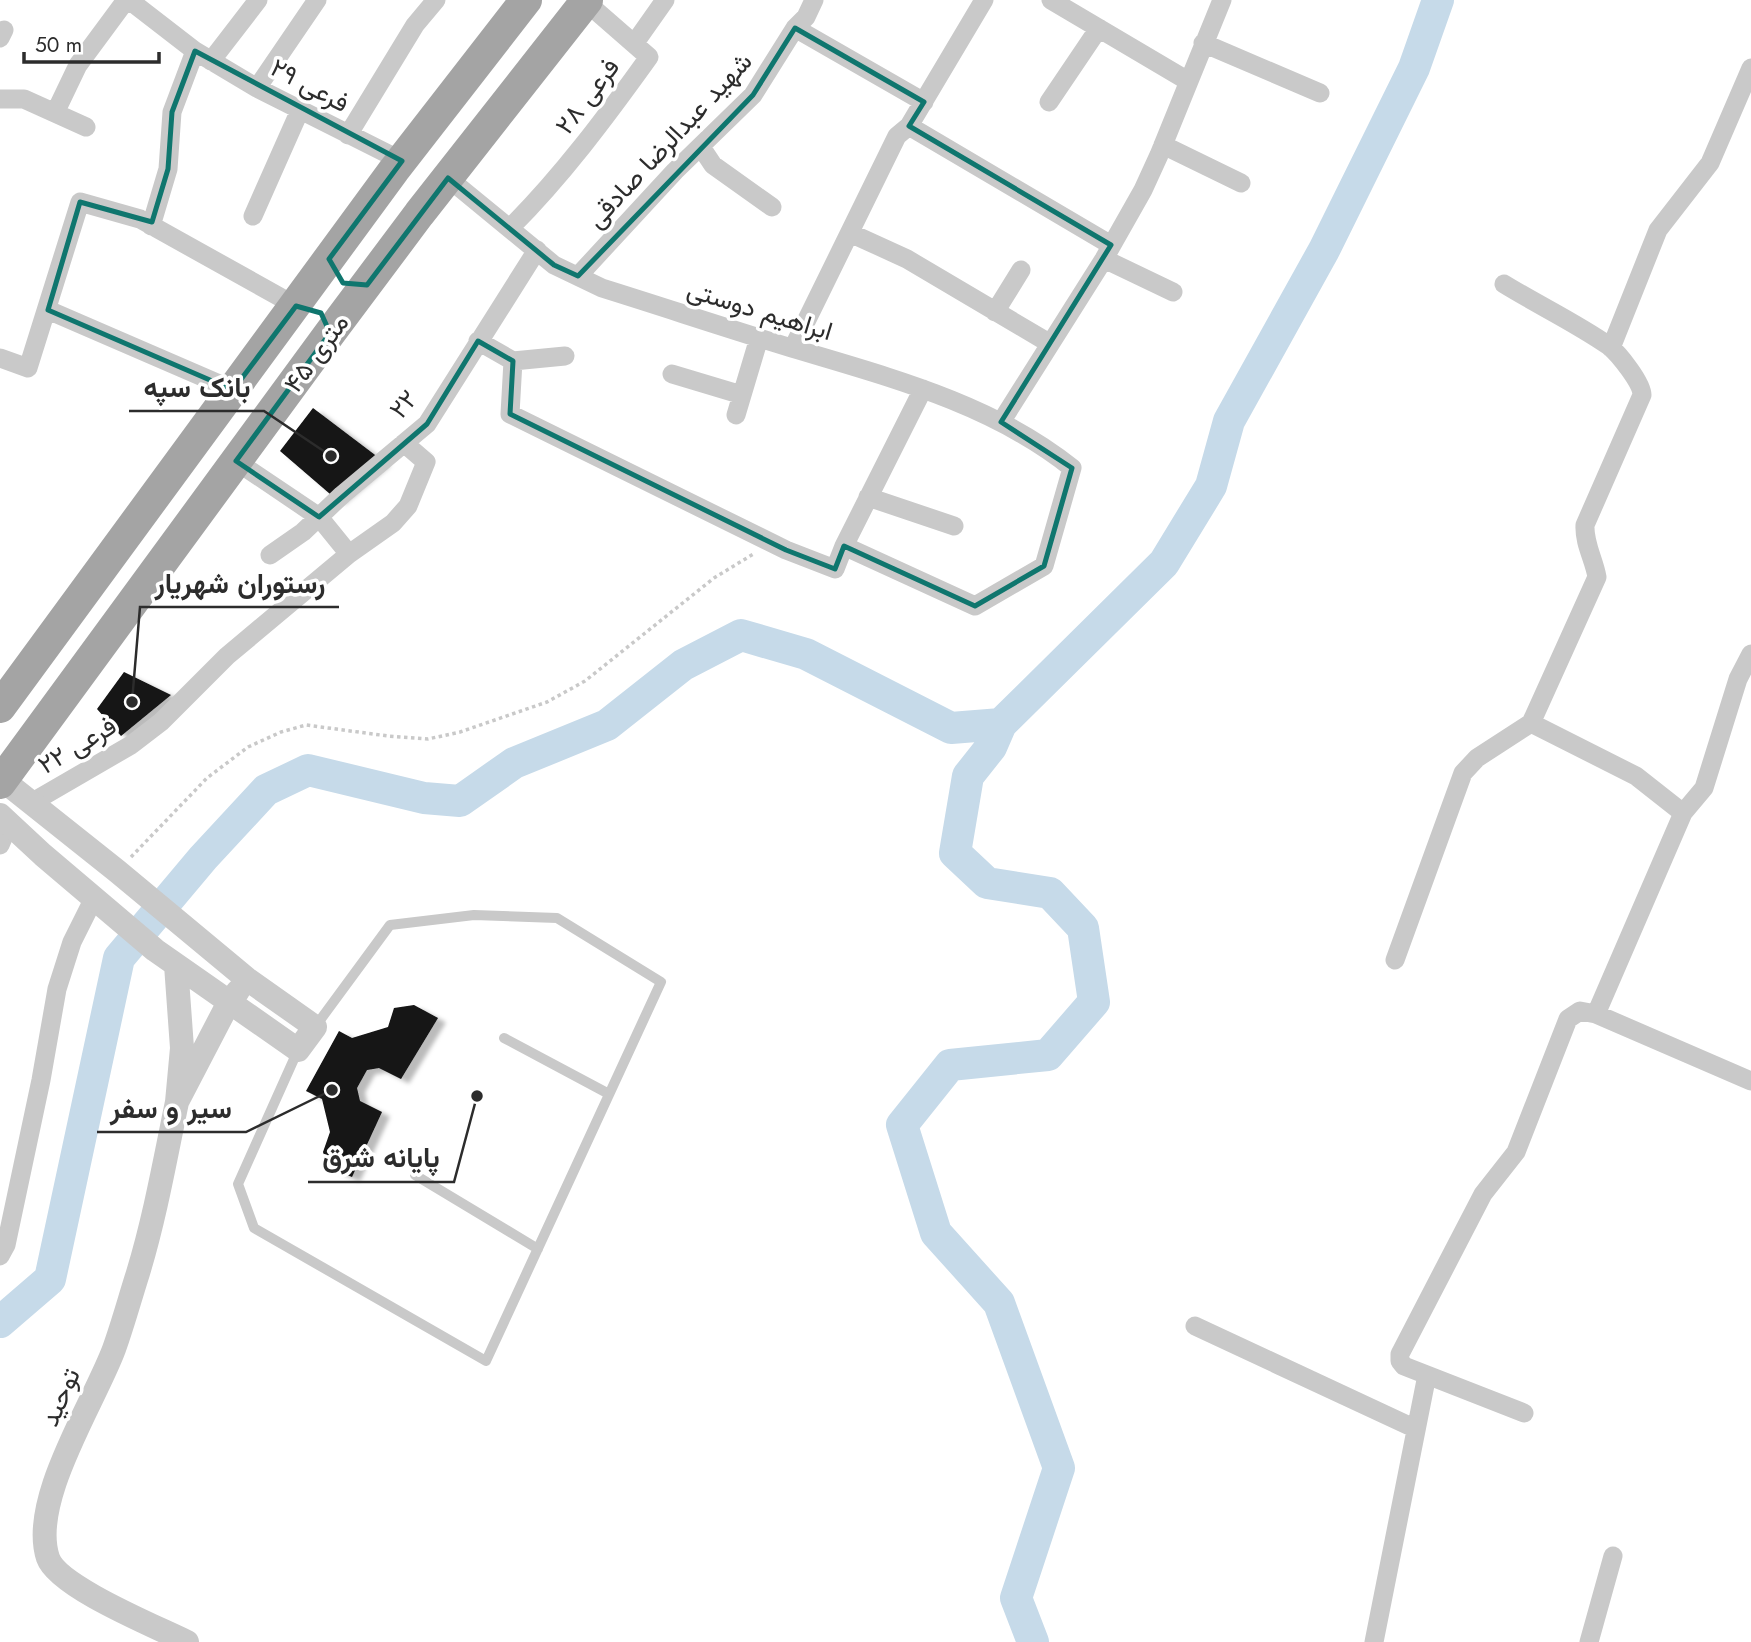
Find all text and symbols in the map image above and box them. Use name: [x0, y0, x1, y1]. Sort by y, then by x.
scale bar: [24, 21, 159, 65]
text: 50 m: [35, 30, 82, 60]
street label: شهید عبدالرضا صادقی: [577, 43, 761, 237]
street label: فرعی ۲۹: [264, 48, 356, 122]
street label: فرعی ۲۸: [546, 50, 628, 142]
street label: ابراهیم دوستی: [682, 270, 838, 350]
street label: ۴۵ متری: [274, 306, 358, 400]
callout: بانک سپه: [129, 362, 264, 411]
text: بانک سپه: [144, 367, 250, 408]
street label: ۲۲: [380, 381, 426, 427]
callout: رستوران شهریار: [140, 558, 339, 607]
text: رستوران شهریار: [154, 563, 325, 604]
street label: فرعی ۲۲: [31, 707, 123, 783]
callout: سیر و سفر: [97, 1083, 246, 1132]
text: سیر و سفر: [109, 1088, 232, 1129]
callout: پایانه شرق: [308, 1133, 454, 1182]
text: پایانه شرق: [322, 1137, 440, 1178]
street label: توحید: [30, 1362, 90, 1432]

